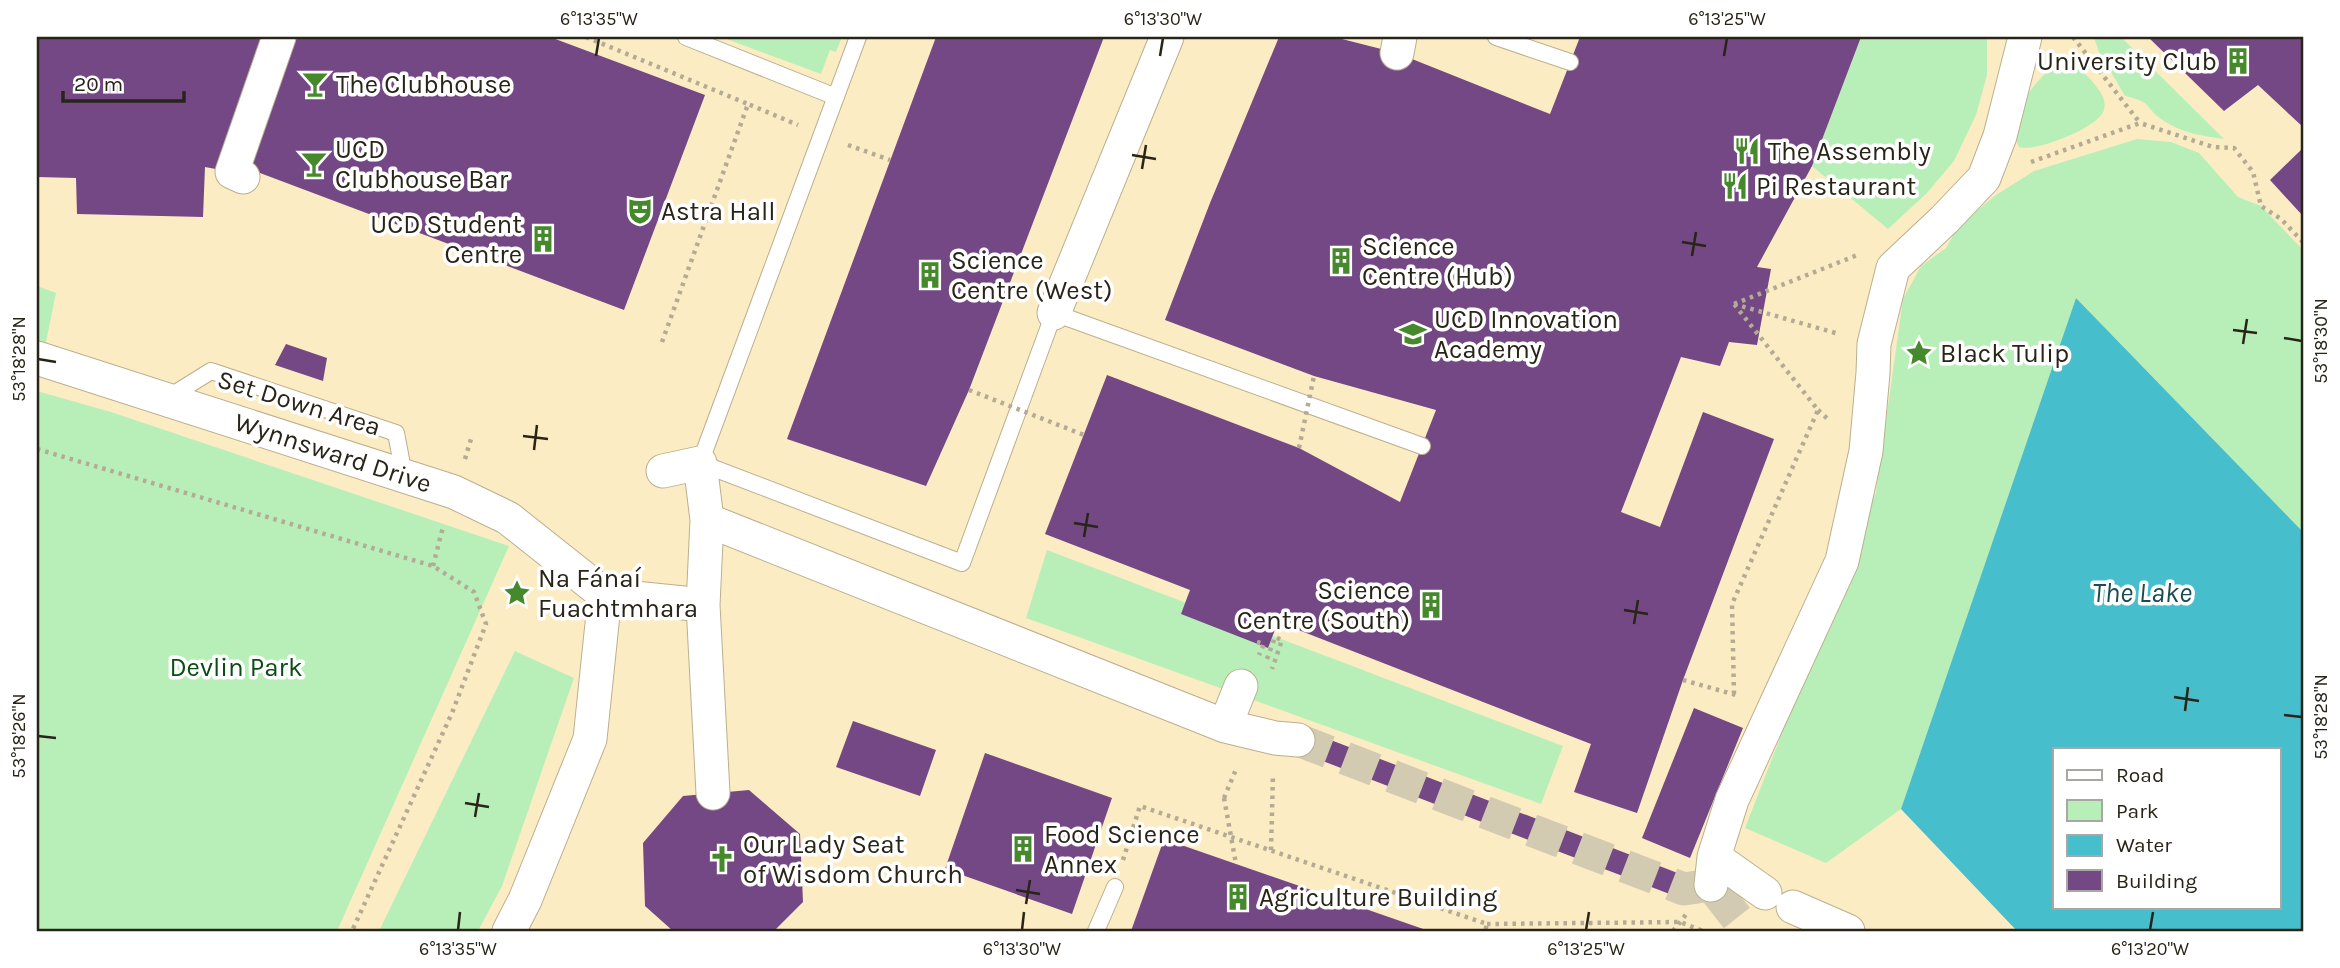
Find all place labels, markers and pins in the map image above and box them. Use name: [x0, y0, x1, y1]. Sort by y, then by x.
place label: University Club: [2037, 46, 2217, 77]
building icon: University Club: [2223, 46, 2253, 76]
bar icon: The Clubhouse: [300, 69, 330, 99]
place label: The Clubhouse: [336, 69, 511, 100]
place label: UCD Clubhouse Bar: [335, 134, 509, 195]
restaurant icon: The Assembly: [1732, 136, 1762, 166]
place label: The Assembly: [1768, 136, 1931, 167]
bar icon: UCD Clubhouse Bar: [299, 149, 329, 179]
restaurant icon: Pi Restaurant: [1720, 171, 1750, 201]
place label: Pi Restaurant: [1756, 171, 1916, 202]
theatre icon: Astra Hall: [625, 196, 655, 226]
place label: Astra Hall: [661, 196, 776, 227]
place label: UCD Student Centre: [370, 209, 522, 270]
building icon: UCD Student Centre: [528, 224, 558, 254]
place label: Science Centre (Hub): [1362, 231, 1513, 292]
place label: Science Centre (West): [951, 245, 1112, 306]
building icon: Science Centre (Hub): [1326, 246, 1356, 276]
building icon: Science Centre (West): [915, 260, 945, 290]
place label: UCD Innovation Academy: [1434, 304, 1618, 365]
school or university icon: UCD Innovation Academy: [1398, 319, 1428, 349]
place icon: Black Tulip: [1904, 338, 1934, 368]
place label: Black Tulip: [1940, 338, 2069, 369]
place label: Na Fánaí Fuachtmhara: [538, 563, 698, 624]
place label: Science Centre (South): [1237, 575, 1410, 636]
place icon: Na Fánaí Fuachtmhara: [502, 578, 532, 608]
building icon: Science Centre (South): [1416, 590, 1446, 620]
place label: Food Science Annex: [1044, 819, 1200, 880]
place label: Our Lady Seat of Wisdom Church: [743, 829, 963, 890]
building icon: Food Science Annex: [1008, 834, 1038, 864]
church icon: Our Lady Seat of Wisdom Church: [707, 844, 737, 874]
building icon: Agriculture Building: [1223, 882, 1253, 912]
place label: Agriculture Building: [1259, 882, 1497, 913]

